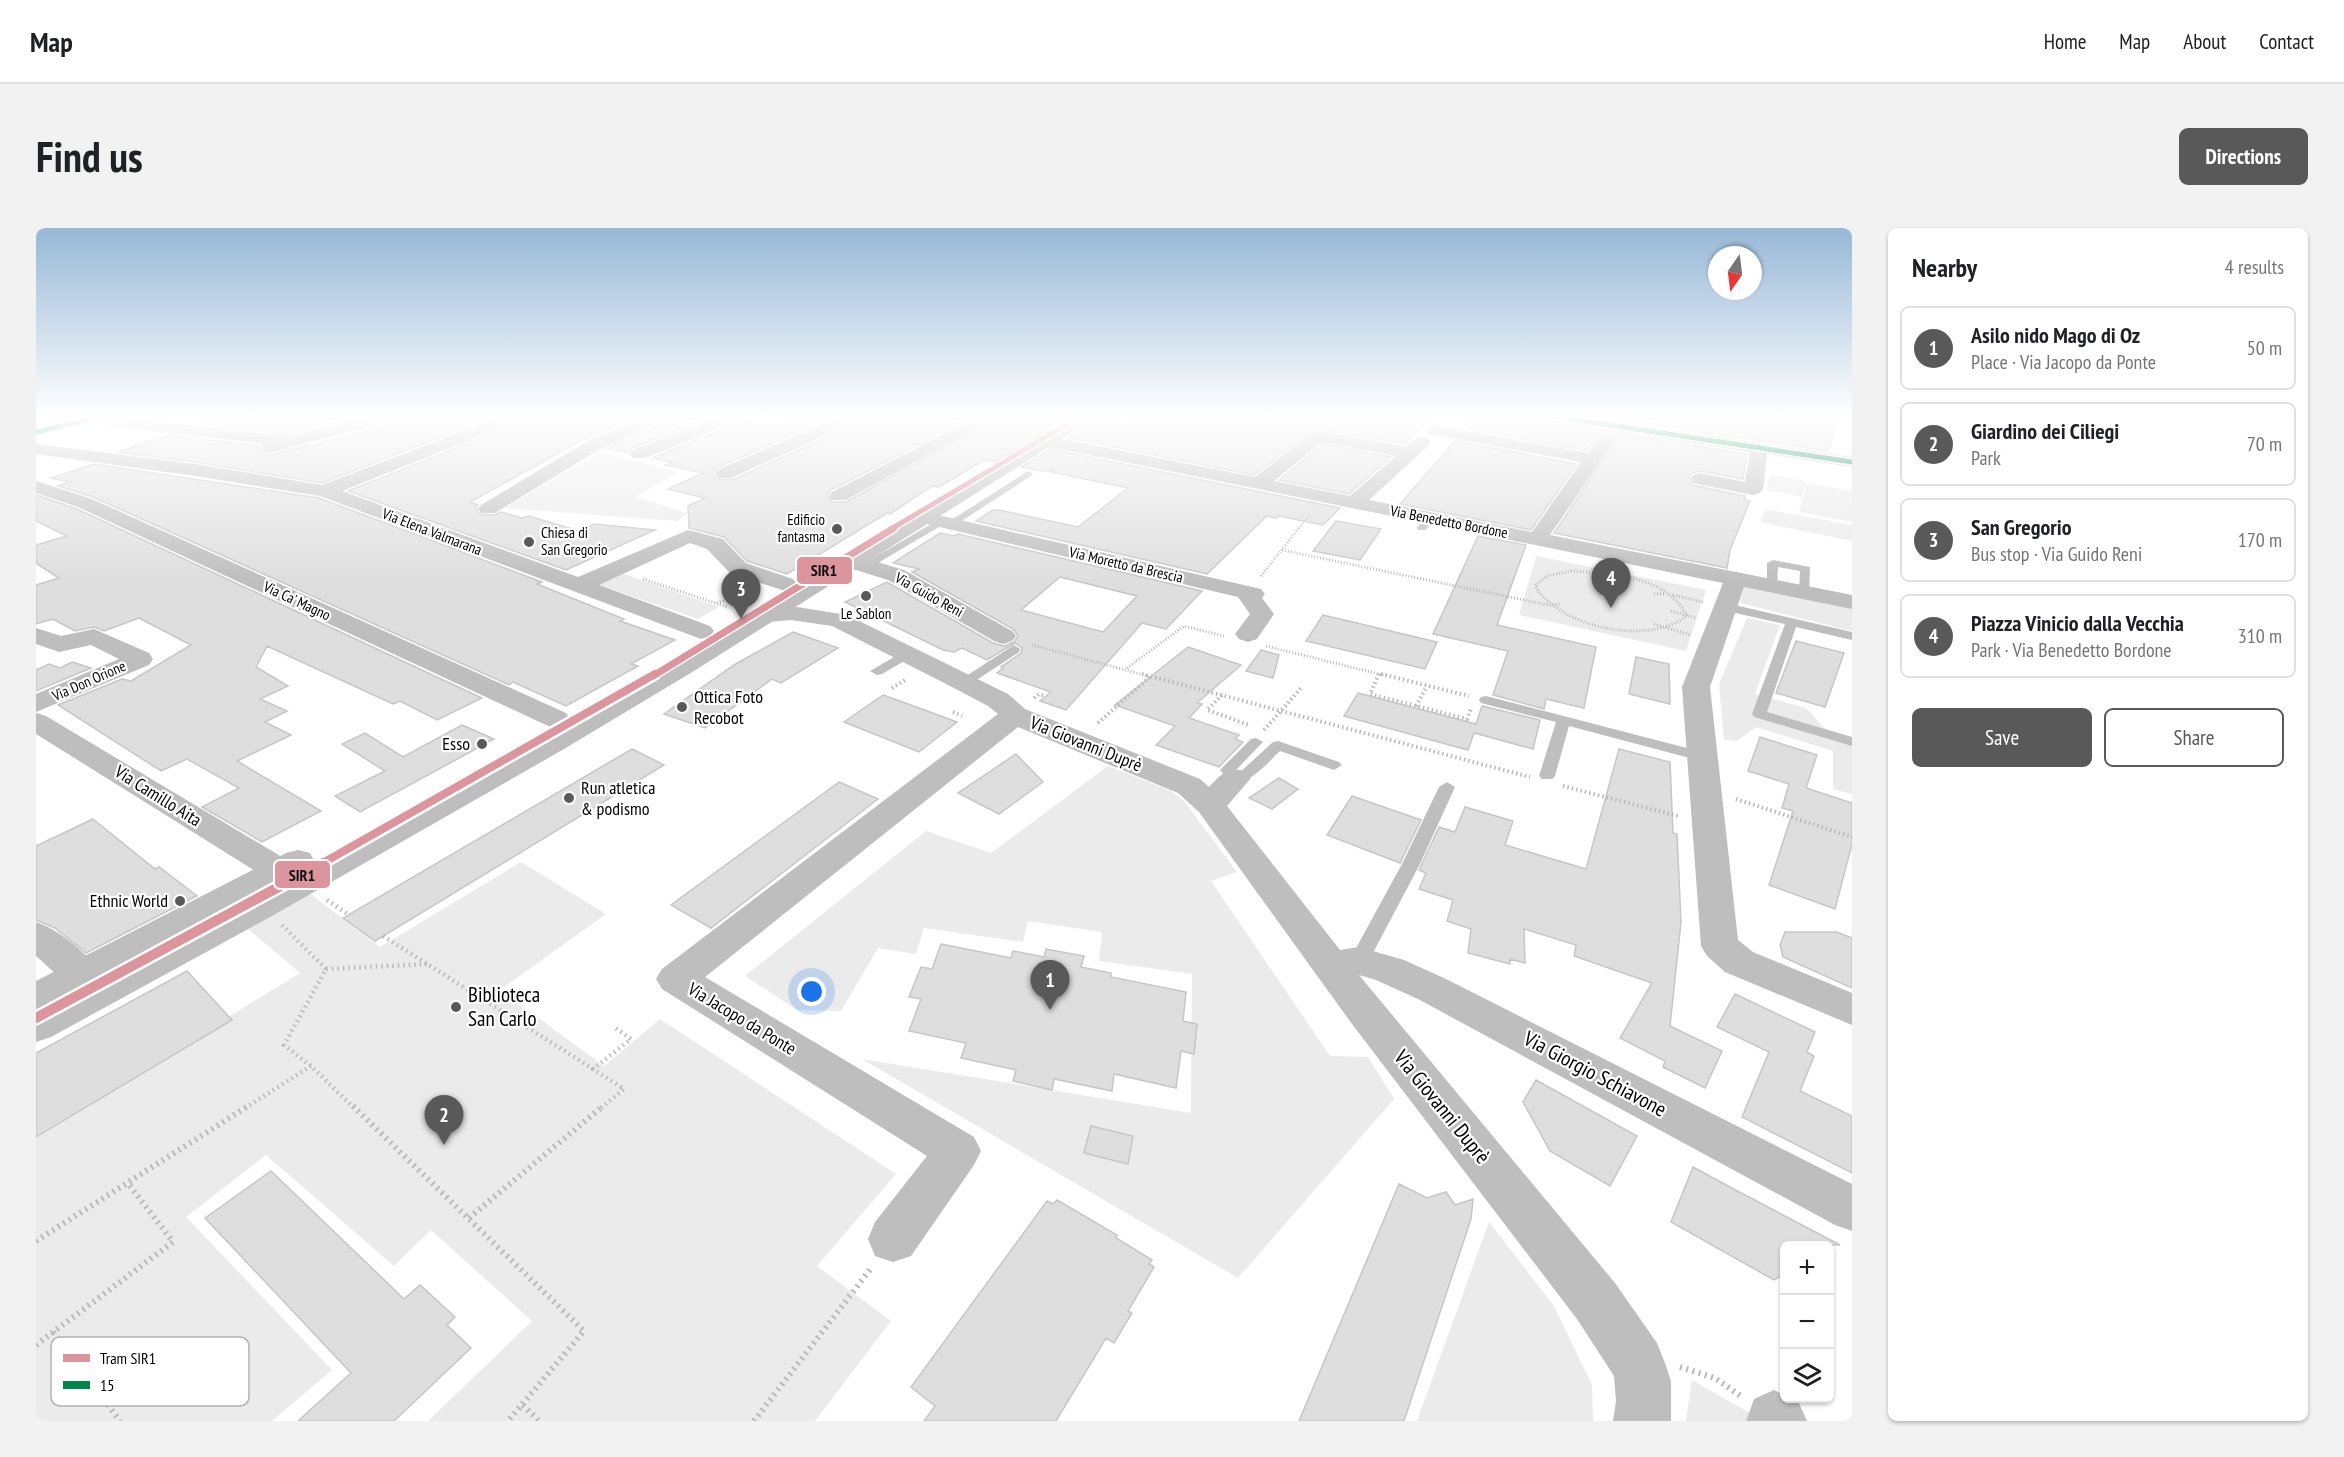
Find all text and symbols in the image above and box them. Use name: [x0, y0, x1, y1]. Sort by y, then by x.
text: Map: [30, 23, 73, 60]
text: Home: [2044, 28, 2086, 55]
text: Map: [2119, 28, 2150, 55]
text: About: [2183, 28, 2226, 55]
text: Contact: [2259, 28, 2314, 55]
button: Directions: [2179, 128, 2308, 185]
text: Find us: [36, 129, 143, 184]
north arrow: [1708, 246, 1762, 300]
text: Nearby: [1912, 251, 1977, 284]
text: 4 results: [2225, 254, 2284, 280]
text: Asilo nido Mago di Oz: [1971, 321, 2140, 349]
text: 1: [1929, 335, 1938, 361]
text: 50 m: [2247, 335, 2282, 361]
text: Place · Via Jacopo da Ponte: [1971, 349, 2156, 375]
text: Giardino dei Ciliegi: [1971, 417, 2119, 445]
text: 2: [1929, 431, 1938, 457]
text: 70 m: [2247, 431, 2282, 457]
text: Park: [1971, 445, 2001, 471]
street label: Via Benedetto Bordone: [1388, 501, 1509, 542]
street label: Via Elena Valmarana: [379, 503, 485, 559]
place label: Edificio fantasma: [778, 510, 825, 546]
text: San Gregorio: [1971, 513, 2072, 541]
marker: Edificio fantasma: [830, 522, 844, 536]
place label: Chiesa di San Gregorio: [541, 523, 608, 559]
text: 3: [1929, 527, 1938, 553]
text: 170 m: [2238, 527, 2282, 553]
marker: Chiesa di San Gregorio: [522, 535, 536, 549]
text: Bus stop · Via Guido Reni: [1971, 541, 2142, 567]
street label: Via Moretto da Brescia: [1066, 542, 1185, 587]
line badge: SIR1: [796, 556, 853, 585]
pin: 4: [1592, 558, 1630, 608]
text: SIR1: [811, 560, 837, 580]
street label: Via Guido Reni: [891, 568, 967, 621]
pin: 3: [722, 570, 760, 619]
street label: Via Ca' Magno: [260, 576, 334, 624]
marker: Le Sablon: [859, 589, 873, 603]
place label: Le Sablon: [841, 604, 891, 623]
text: Piazza Vinicio dalla Vecchia: [1971, 609, 2184, 637]
text: 4: [1929, 623, 1938, 649]
text: 310 m: [2238, 623, 2282, 649]
text: Park · Via Benedetto Bordone: [1971, 637, 2172, 663]
street label: Via Don Orione: [48, 656, 128, 706]
place label: Ottica Foto Recobot: [694, 685, 763, 729]
marker: Ottica Foto Recobot: [675, 700, 689, 714]
button: Save: [1912, 708, 2092, 767]
button: Share: [2104, 708, 2284, 767]
street label: Via Giovanni Duprè: [1026, 710, 1146, 776]
place label: Esso: [442, 732, 470, 755]
marker: Esso: [475, 737, 489, 751]
street label: Via Camillo Aita: [110, 759, 206, 831]
place label: Run atletica & podismo: [581, 776, 655, 820]
marker: Run atletica & podismo: [562, 791, 576, 805]
line badge: SIR1: [274, 860, 331, 889]
text: SIR1: [289, 865, 315, 885]
place label: Ethnic World: [90, 889, 168, 912]
marker: Ethnic World: [173, 894, 187, 908]
pin: 1: [1030, 960, 1070, 1010]
street label: Via Jacopo da Ponte: [683, 977, 801, 1060]
your location: [797, 977, 826, 1006]
place label: Biblioteca San Carlo: [468, 981, 540, 1032]
marker: Biblioteca San Carlo: [449, 1000, 463, 1014]
street label: Via Giorgio Schiavone: [1518, 1024, 1671, 1123]
street label: Via Giovanni Duprè: [1388, 1044, 1496, 1169]
pin: 2: [424, 1096, 464, 1145]
map controls: [1780, 1241, 1834, 1403]
button: +: [1780, 1241, 1834, 1295]
button: −: [1780, 1295, 1834, 1349]
legend: [51, 1337, 249, 1406]
text: Tram SIR1: [100, 1348, 156, 1368]
button: layers: [1780, 1349, 1834, 1403]
text: 15: [100, 1375, 114, 1395]

